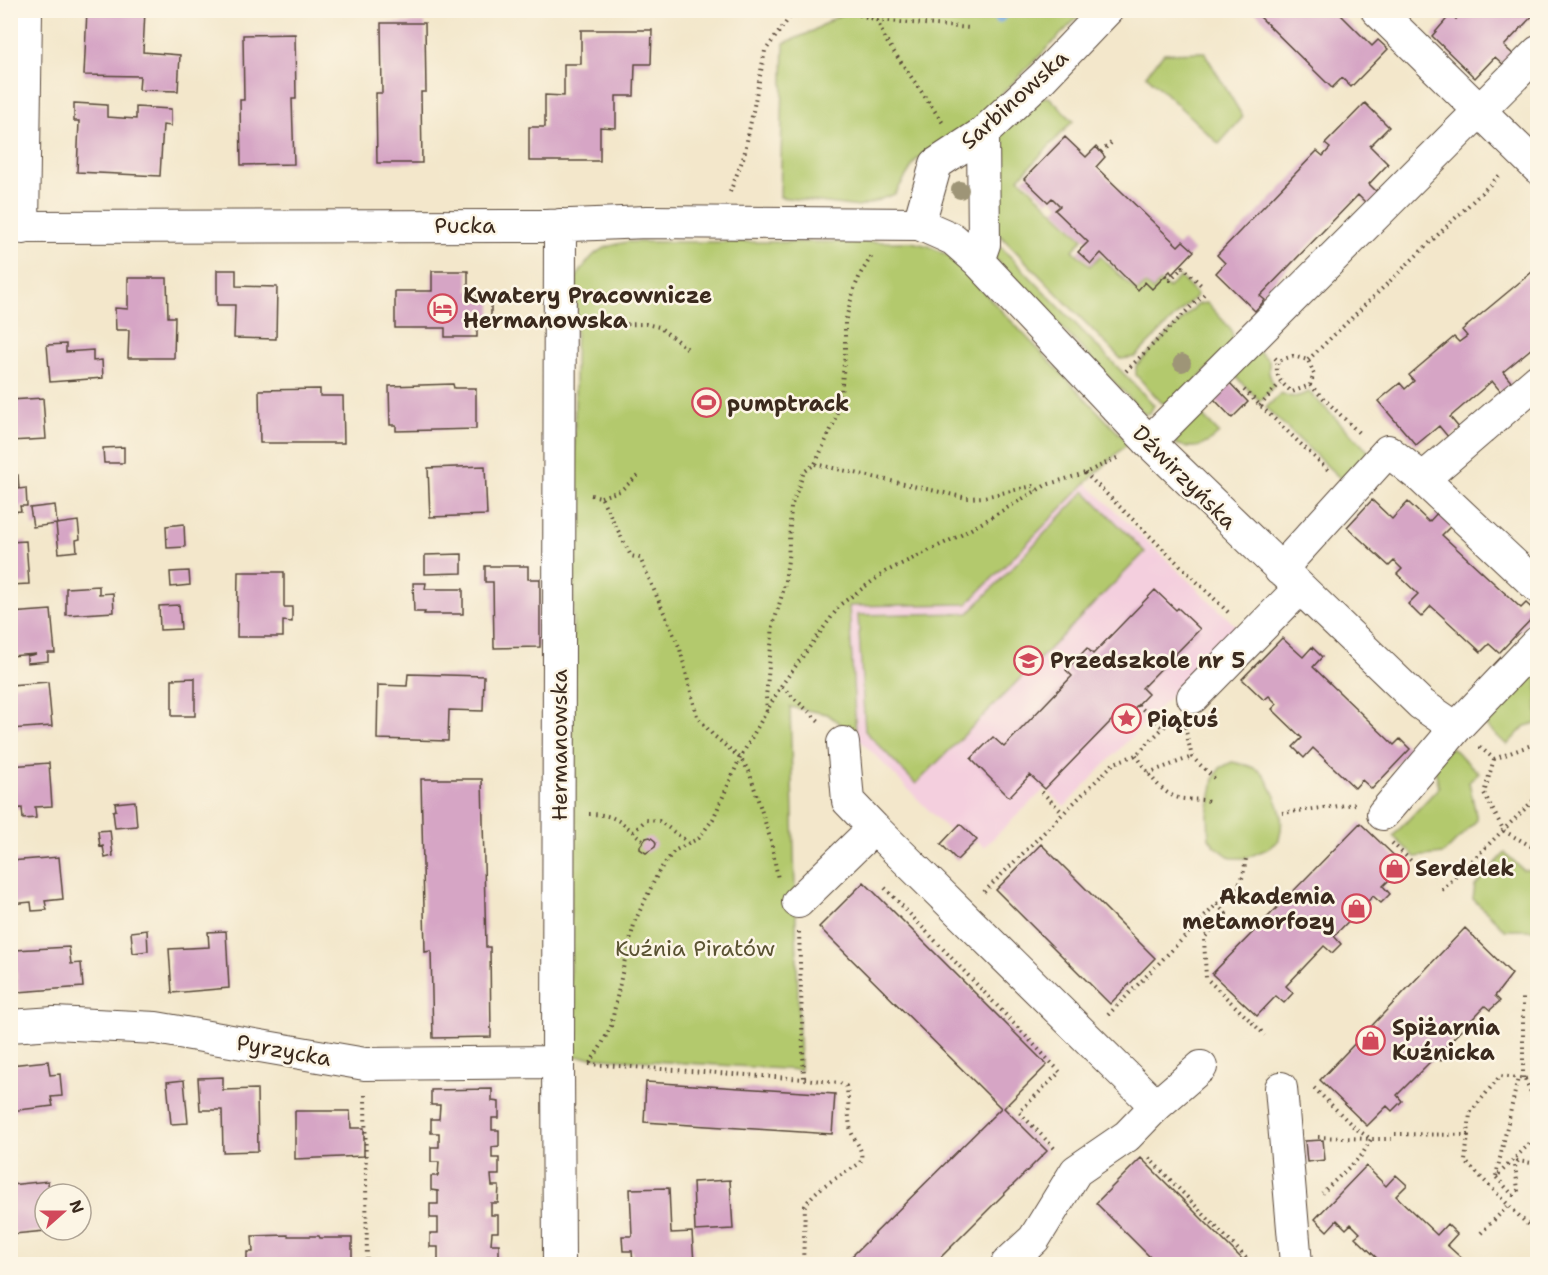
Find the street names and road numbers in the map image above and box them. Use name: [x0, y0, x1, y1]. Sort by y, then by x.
street label: Sarbinowska: [954, 43, 1075, 155]
street label: Pucka: [434, 211, 496, 240]
street label: Dźwirzyńska: [1126, 419, 1243, 536]
street label: Hermanowska: [545, 669, 574, 821]
street label: Pyrzycka: [234, 1028, 334, 1073]

